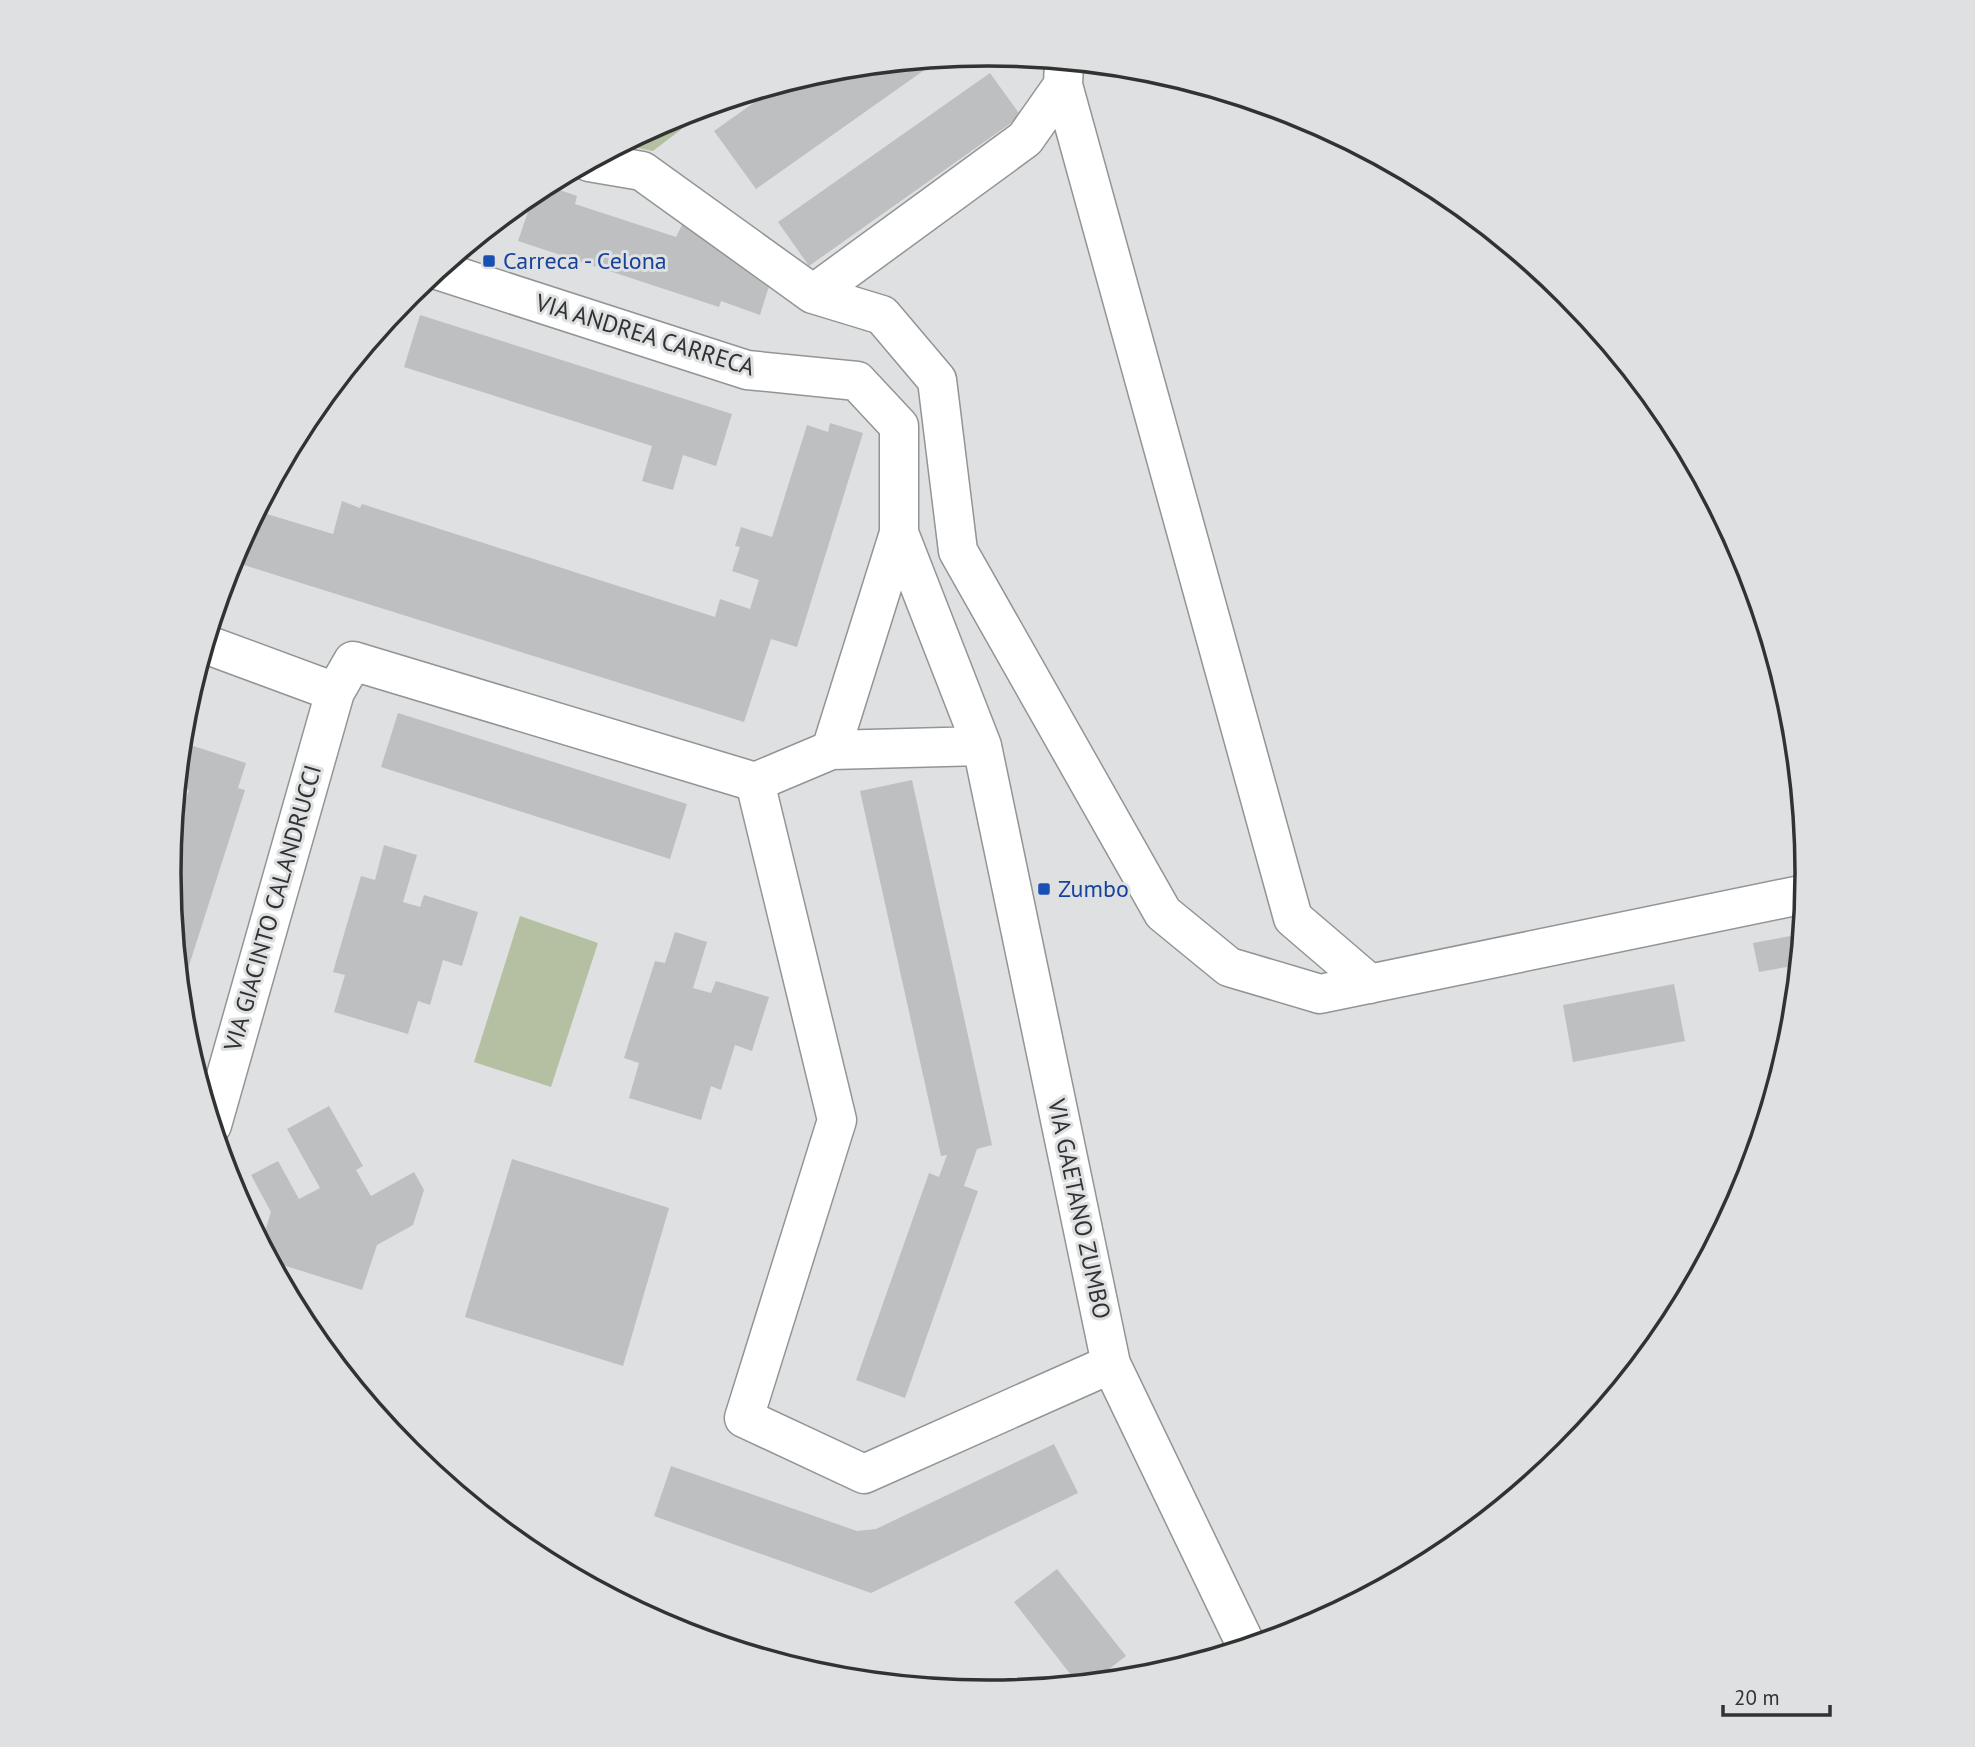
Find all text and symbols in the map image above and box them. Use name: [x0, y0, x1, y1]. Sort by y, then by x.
place label: Carreca - Celona: [503, 245, 667, 276]
marker: Carreca - Celona: [481, 253, 497, 269]
street label: VIA ANDREA CARRECA: [531, 286, 758, 383]
street label: VIA GIACINTO CALANDRUCCI: [217, 761, 328, 1055]
place label: Zumbo: [1058, 873, 1129, 904]
marker: Zumbo: [1036, 881, 1052, 897]
street label: VIA GAETANO ZUMBO: [1041, 1095, 1118, 1322]
scale bar: [1723, 1674, 1830, 1718]
text: 20 m: [1734, 1684, 1780, 1711]

